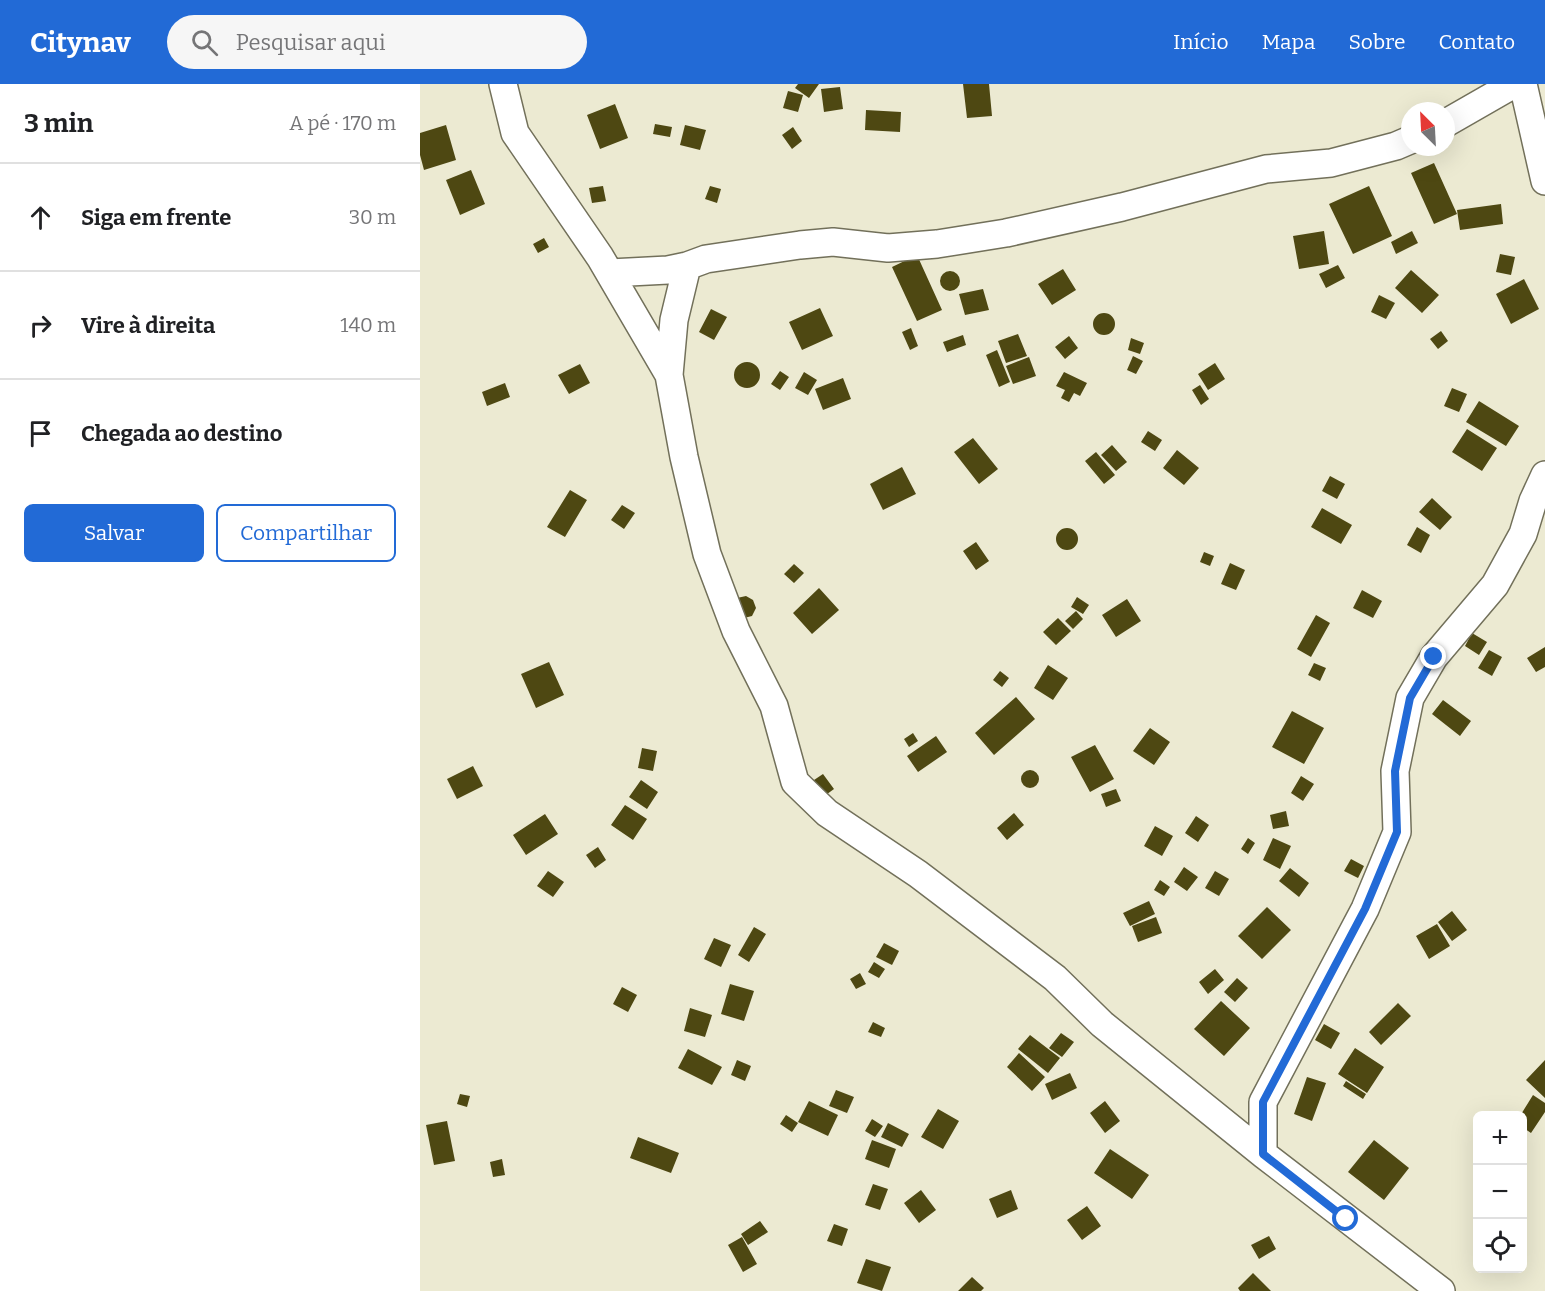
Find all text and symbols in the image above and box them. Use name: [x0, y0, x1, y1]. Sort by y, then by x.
search box: [167, 15, 587, 69]
text: Citynav: [30, 26, 131, 59]
icon: search: [188, 26, 221, 59]
text: Pesquisar aqui: [236, 29, 386, 56]
text: Início: [1173, 29, 1229, 55]
text: Mapa: [1262, 29, 1316, 55]
text: Sobre: [1349, 29, 1405, 55]
text: Contato: [1438, 29, 1515, 55]
north arrow: [1401, 102, 1455, 156]
text: 3 min: [24, 108, 93, 139]
text: A pé · 170 m: [289, 111, 396, 135]
icon: ahead: [24, 201, 57, 234]
text: Siga em frente: [81, 204, 231, 231]
text: 30 m: [349, 205, 396, 229]
icon: right: [24, 309, 57, 342]
text: Vire à direita: [81, 312, 215, 339]
text: 140 m: [340, 313, 396, 337]
icon: arrive: [24, 417, 57, 450]
text: Chegada ao destino: [81, 420, 282, 447]
button: Salvar: [24, 504, 204, 562]
button: Compartilhar: [216, 504, 396, 562]
route end: [1420, 643, 1446, 669]
map controls: [1473, 1111, 1527, 1273]
button: +: [1473, 1111, 1527, 1165]
button: −: [1473, 1165, 1527, 1219]
route start: [1332, 1205, 1358, 1231]
button: locate: [1473, 1219, 1527, 1273]

